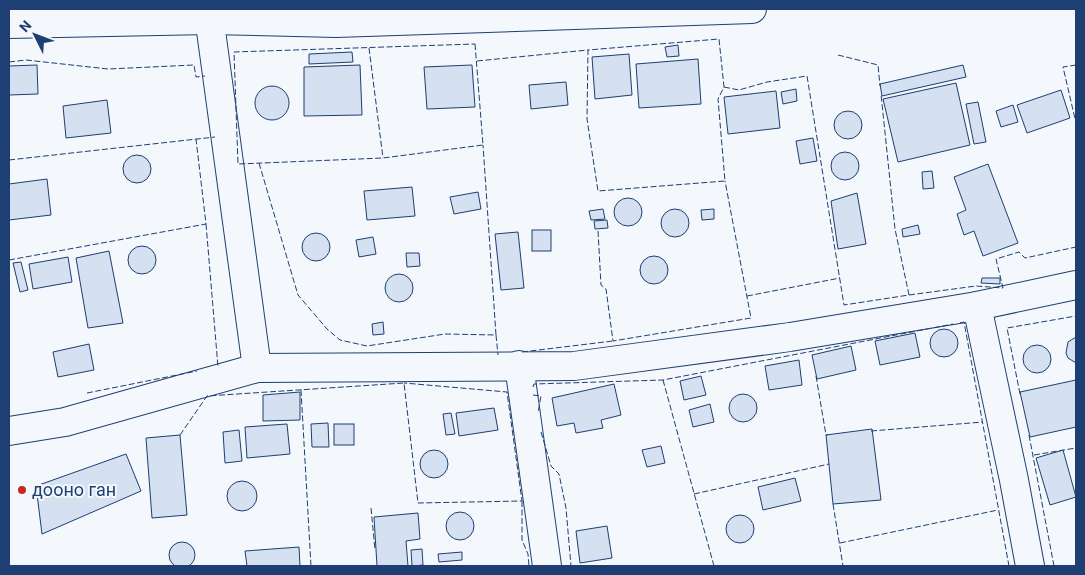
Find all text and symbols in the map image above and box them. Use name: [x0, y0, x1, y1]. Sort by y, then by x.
north arrow: [10, 10, 60, 60]
text: N: [16, 17, 35, 35]
place label: дооно ган: [32, 479, 116, 500]
marker: дооно ган: [16, 484, 28, 496]

